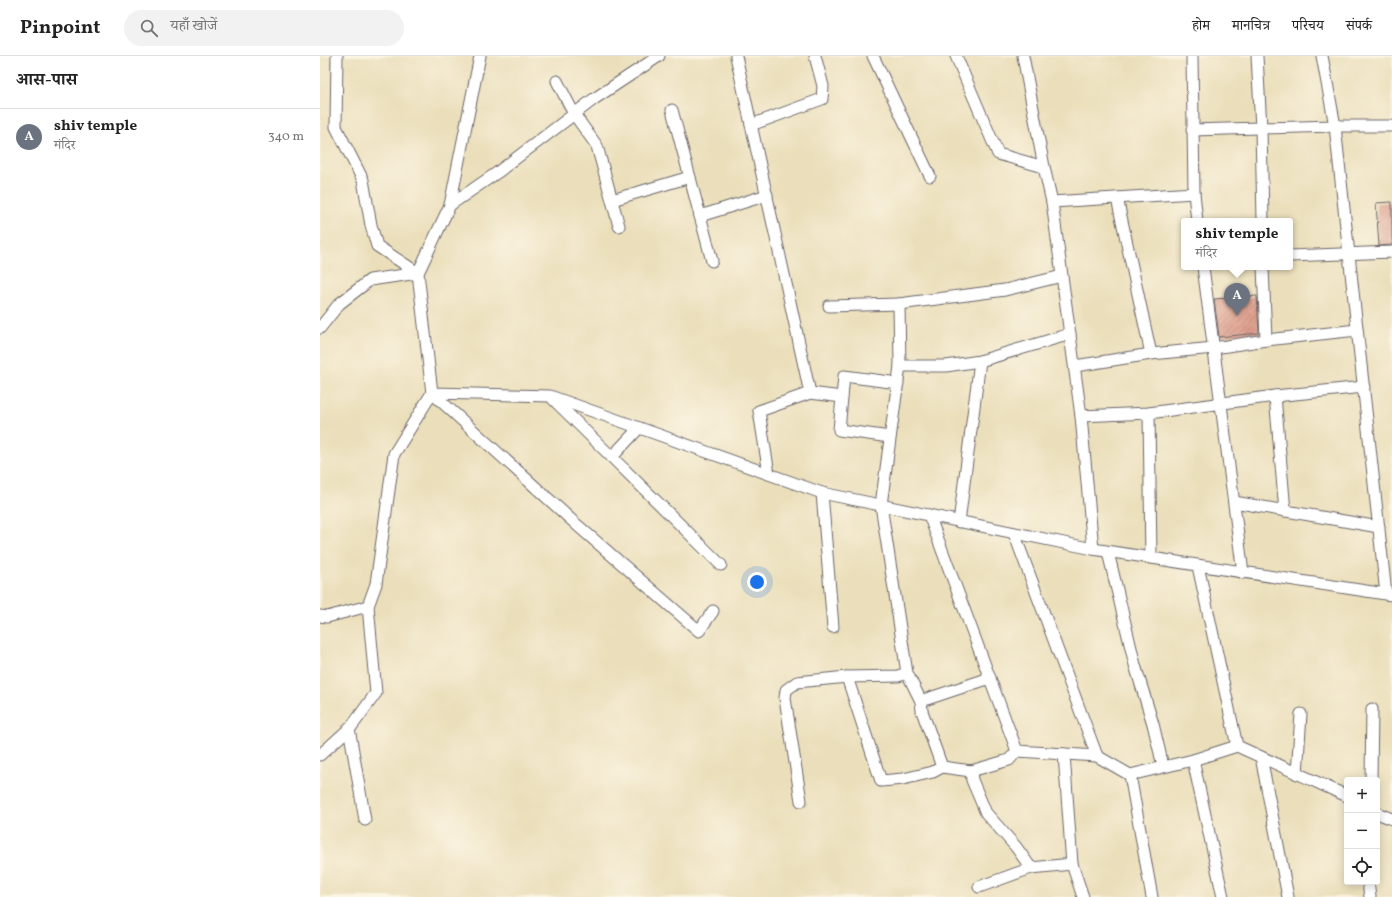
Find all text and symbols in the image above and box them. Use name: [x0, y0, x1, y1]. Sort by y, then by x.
search box: [124, 10, 404, 46]
text: Pinpoint: [20, 15, 100, 41]
text: यहाँ खोजें: [170, 16, 217, 37]
icon: search: [138, 17, 160, 39]
text: होम: [1192, 17, 1210, 36]
text: मानचित्र: [1232, 17, 1270, 36]
text: परिचय: [1292, 17, 1324, 36]
text: संपर्क: [1346, 17, 1372, 36]
text: आस-पास: [16, 69, 77, 92]
text: shiv temple: [54, 116, 137, 137]
text: A: [24, 128, 34, 146]
text: 340 m: [268, 128, 304, 146]
text: मंदिर: [54, 137, 75, 155]
popup: [1181, 218, 1293, 270]
text: shiv temple: [1195, 224, 1279, 245]
text: मंदिर: [1195, 245, 1217, 263]
pin: A: [1224, 283, 1250, 316]
your location: [747, 572, 767, 592]
map controls: [1344, 777, 1380, 885]
button: +: [1344, 777, 1380, 813]
button: −: [1344, 813, 1380, 849]
button: locate: [1344, 849, 1380, 885]

